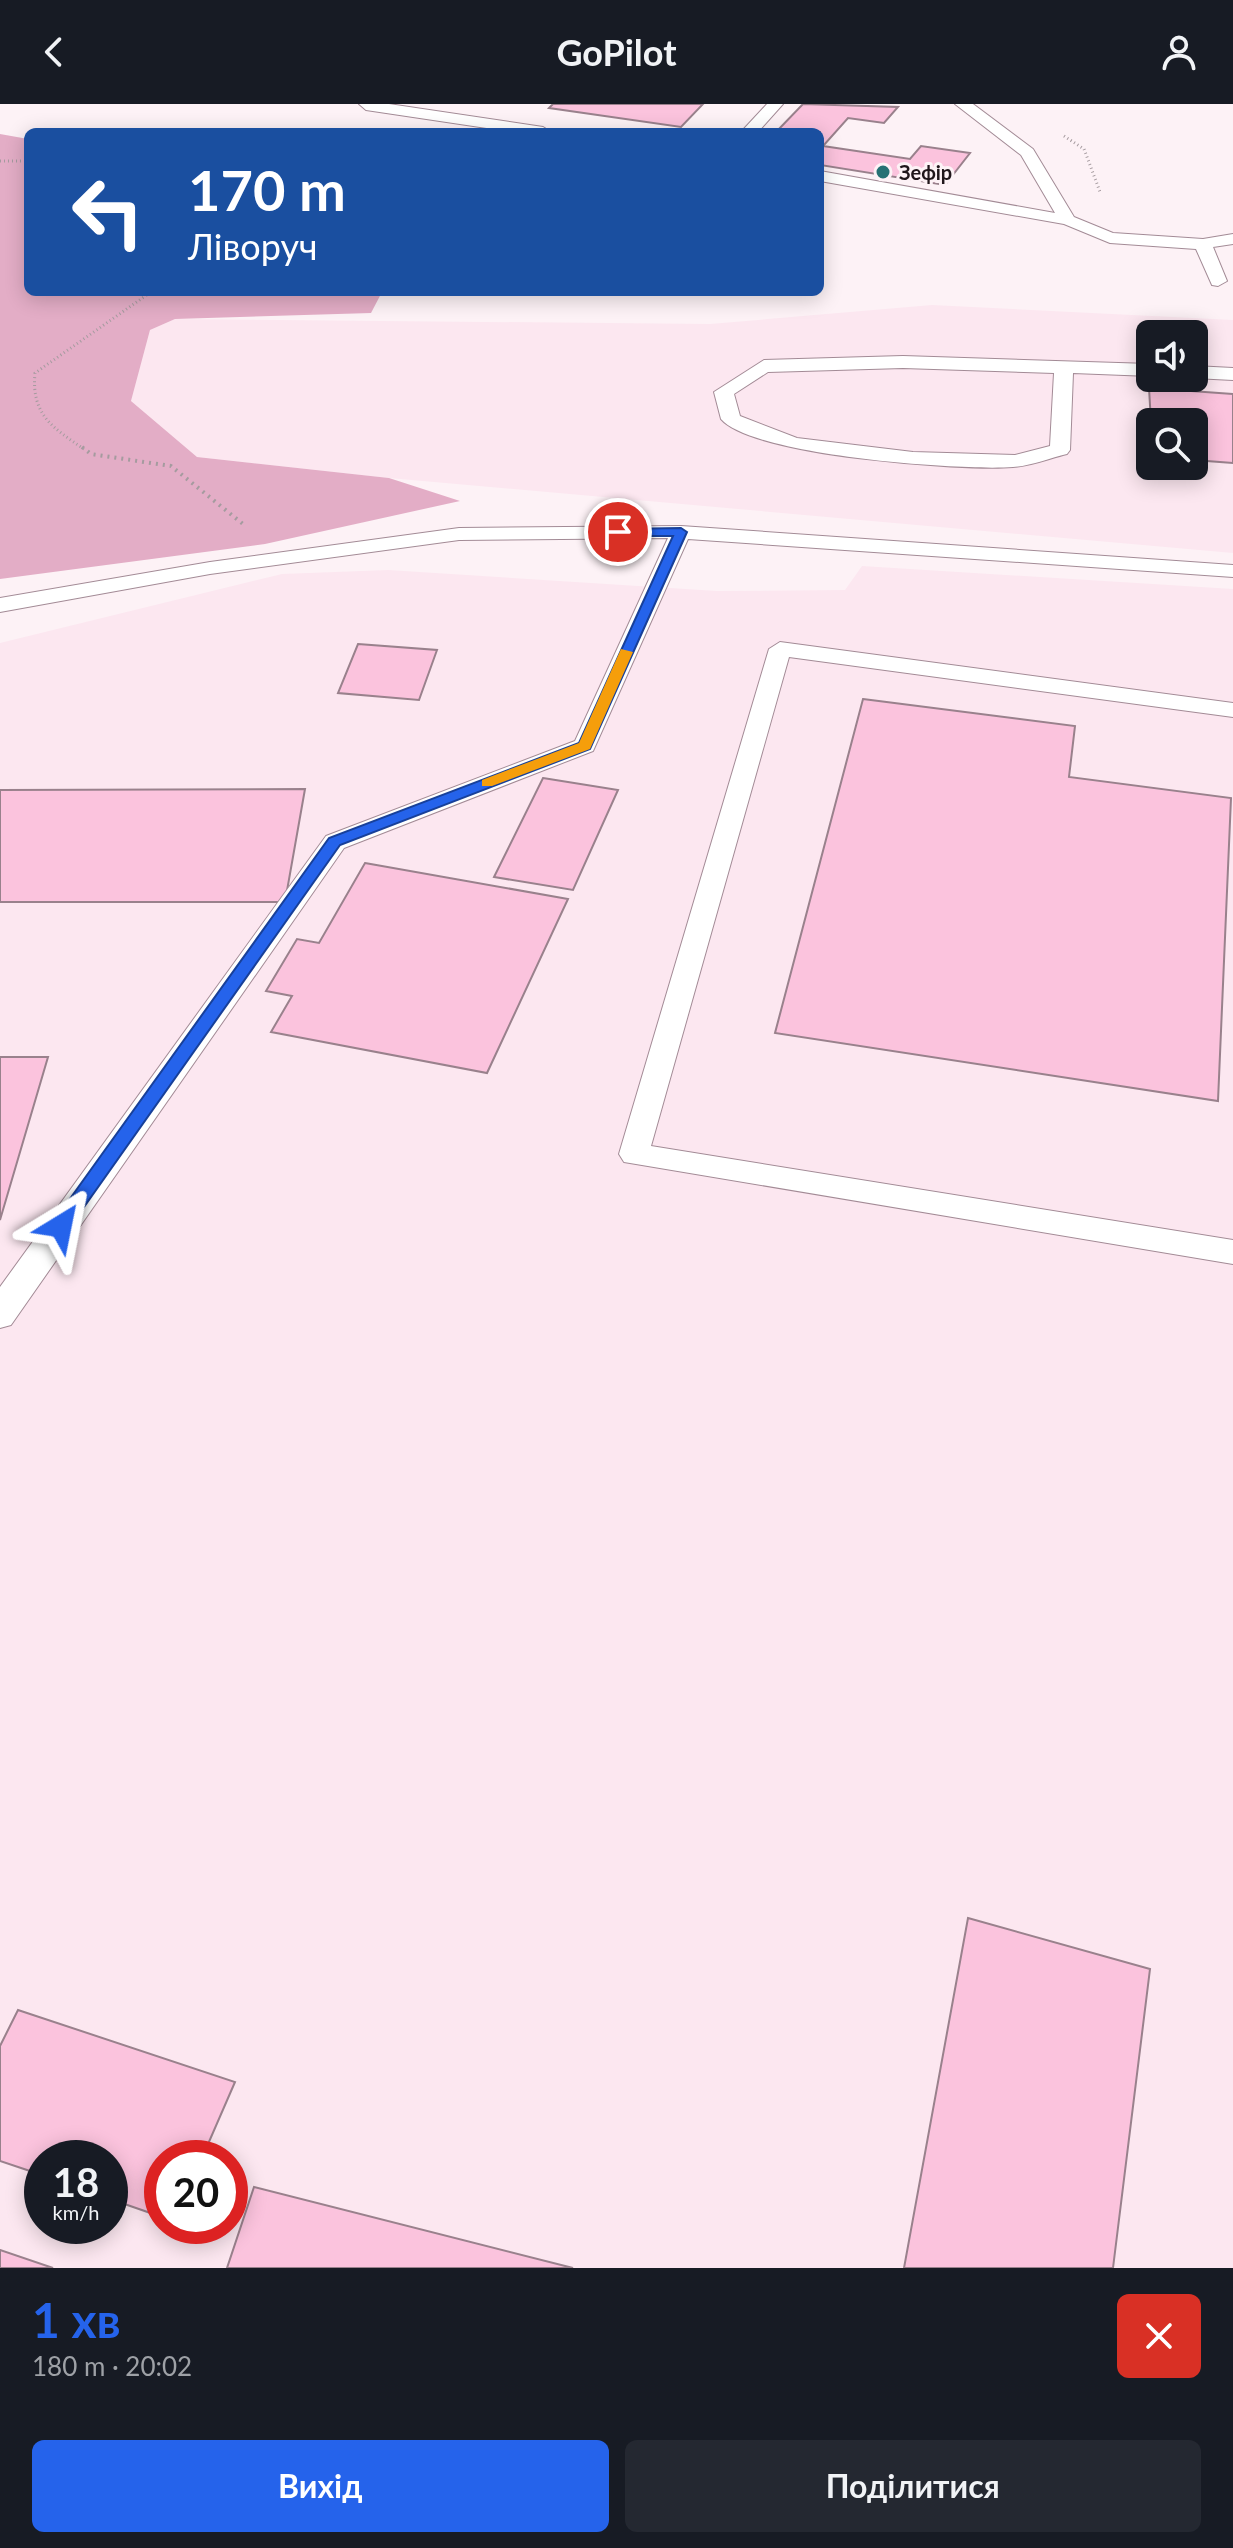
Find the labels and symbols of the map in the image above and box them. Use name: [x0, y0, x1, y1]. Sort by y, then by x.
place label: Зефір: [899, 160, 952, 184]
marker: Зефір: [874, 163, 892, 181]
pin: [584, 498, 652, 566]
position arrow: [19.0, 1184, 103.0, 1268]
speed limit sign: 20: [144, 2140, 248, 2244]

